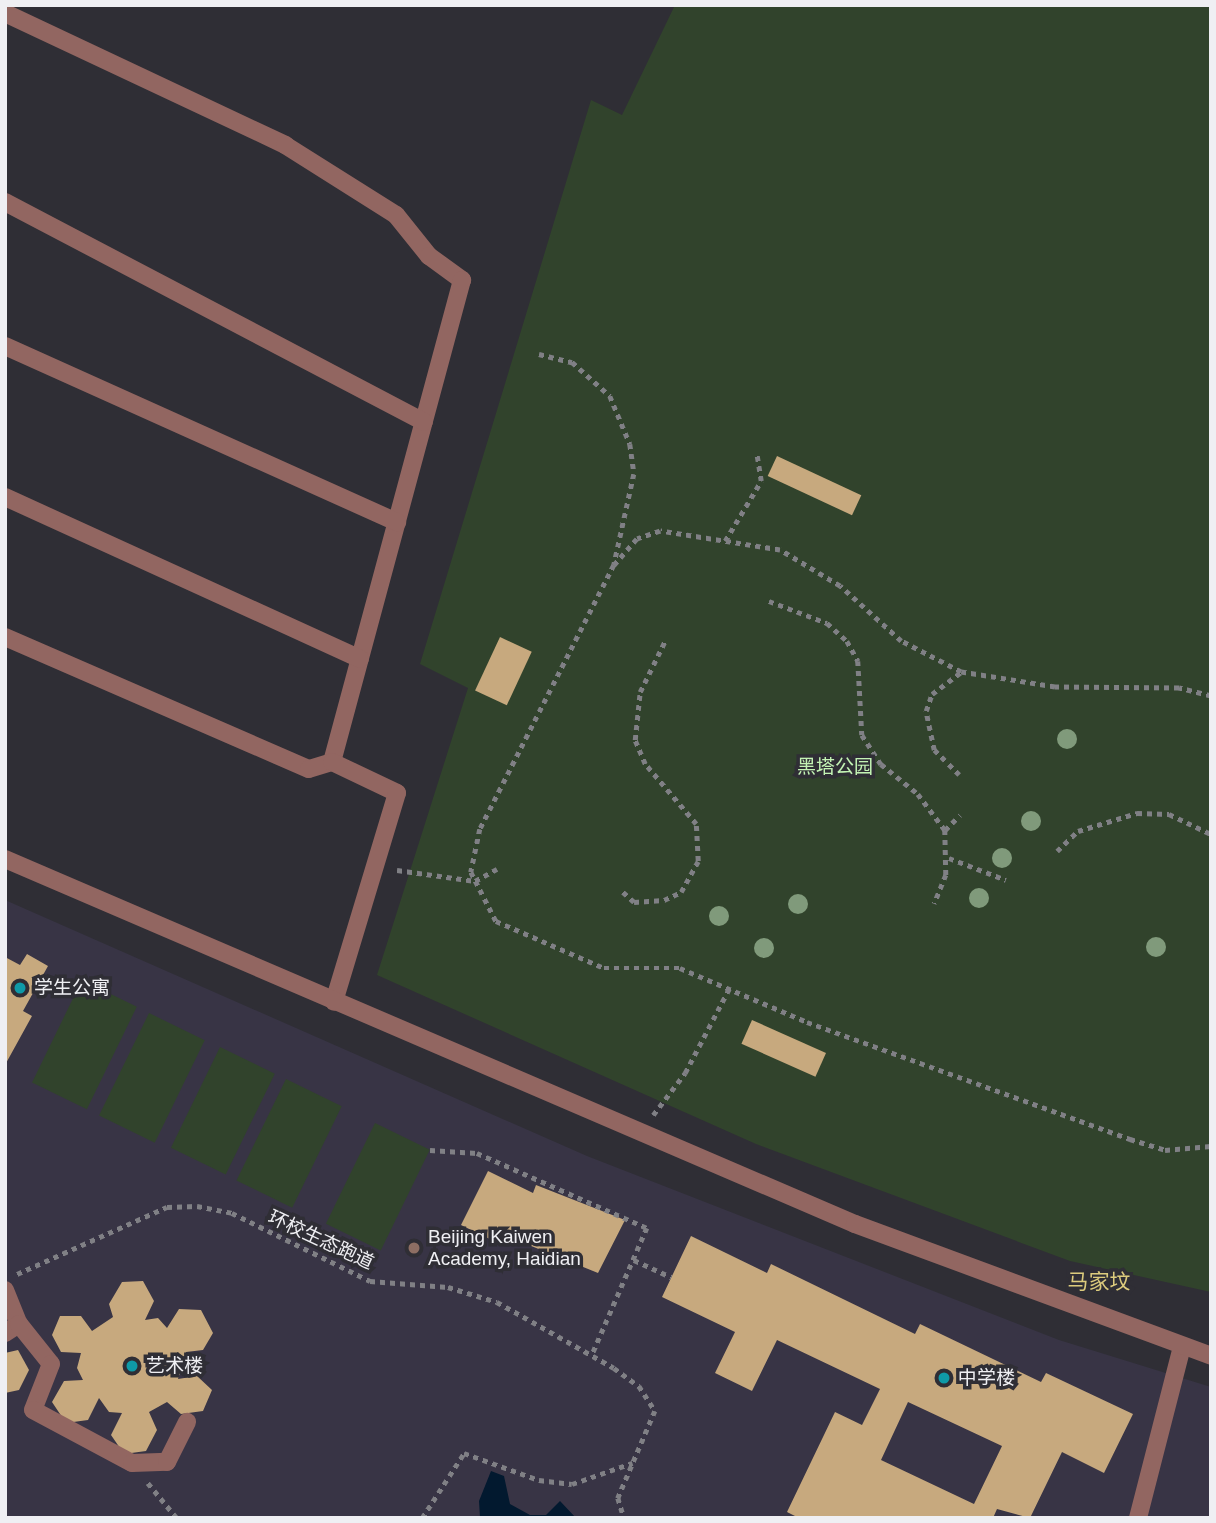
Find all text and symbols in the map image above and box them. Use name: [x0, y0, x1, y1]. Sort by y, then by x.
park label: 黑塔公园: [797, 756, 873, 778]
place label: 学生公寓: [34, 977, 110, 999]
marker: 学生公寓: [12, 980, 28, 996]
street label: 环校生态跑道: [265, 1206, 377, 1274]
place label: Beijing Kaiwen Academy, Haidian: [428, 1226, 581, 1270]
marker: Beijing Kaiwen Academy, Haidian: [406, 1240, 422, 1256]
district label: 马家坟: [1068, 1269, 1130, 1295]
place label: 艺术楼: [146, 1355, 203, 1377]
marker: 艺术楼: [124, 1358, 140, 1374]
place label: 中学楼: [958, 1367, 1015, 1389]
marker: 中学楼: [936, 1370, 952, 1386]

